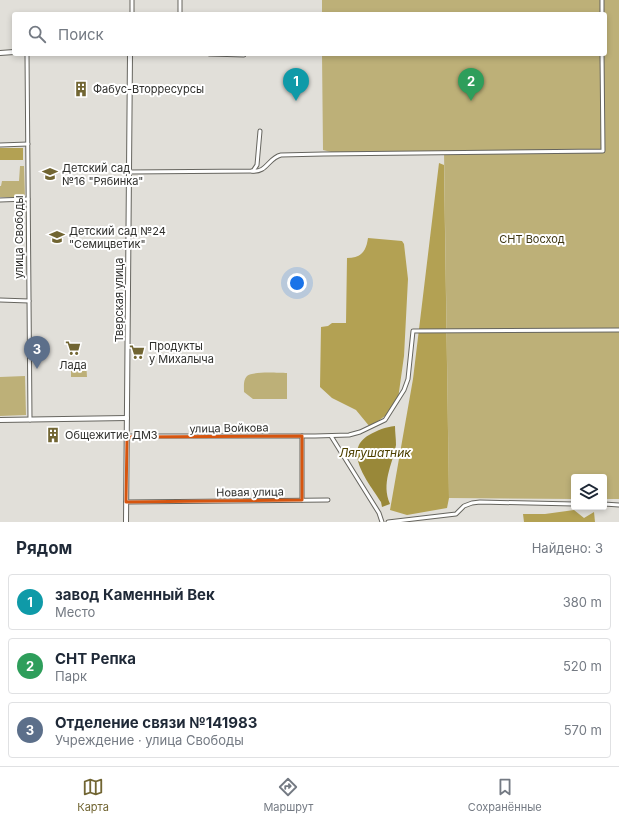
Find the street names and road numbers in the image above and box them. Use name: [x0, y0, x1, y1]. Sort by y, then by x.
street label: улица Свободы: [12, 195, 26, 279]
street label: Тверская улица: [112, 258, 126, 342]
street label: улица Войкова: [189, 420, 269, 436]
street label: Новая улица: [216, 484, 284, 500]

